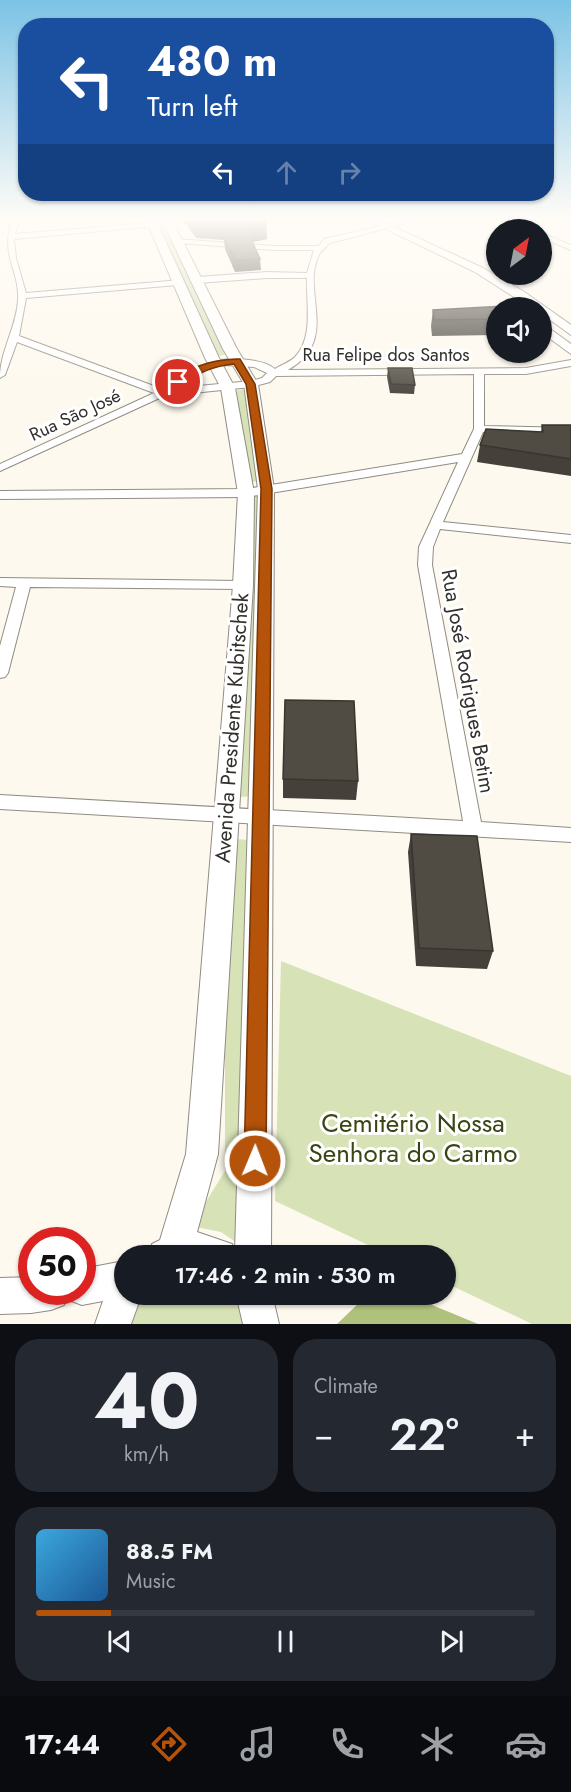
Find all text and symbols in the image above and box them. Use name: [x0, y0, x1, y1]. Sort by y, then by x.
text: 480 m: [147, 31, 278, 92]
icon: left: [48, 42, 126, 120]
text: Turn left: [147, 87, 237, 126]
icon: left: [207, 156, 240, 189]
icon: ahead: [270, 156, 303, 189]
icon: right: [333, 156, 366, 189]
north arrow: [486, 219, 552, 285]
map controls: [486, 219, 552, 363]
button: sound: [486, 297, 552, 363]
street label: Rua Felipe dos Santos: [302, 342, 470, 368]
pin: [152, 356, 203, 407]
icon: arrive: [161, 365, 194, 398]
street label: Rua São José: [25, 382, 125, 448]
street label: Rua José Rodrigues Betim: [434, 567, 502, 795]
street label: Avenida Presidente Kubitschek: [208, 591, 256, 864]
park label: Cemitério Nossa Senhora do Carmo: [309, 1104, 517, 1172]
position arrow: [223, 1129, 287, 1193]
speed limit sign: 50: [18, 1227, 96, 1305]
text: 17:46 · 2 min · 530 m: [174, 1259, 396, 1291]
text: 40: [93, 1345, 200, 1457]
text: Climate: [314, 1372, 378, 1401]
text: 22°: [389, 1402, 459, 1467]
text: −: [314, 1411, 333, 1458]
text: +: [515, 1411, 535, 1458]
text: km/h: [124, 1440, 169, 1469]
text: 88.5 FM: [126, 1535, 213, 1567]
text: Music: [126, 1567, 176, 1596]
icon: previous: [103, 1625, 136, 1658]
icon: pause: [269, 1625, 302, 1658]
icon: next: [435, 1625, 468, 1658]
icon: directions: [148, 1723, 190, 1765]
icon: music: [237, 1723, 279, 1765]
icon: phone: [326, 1723, 368, 1765]
icon: climate: [416, 1723, 458, 1765]
icon: car: [505, 1723, 547, 1765]
text: 17:44: [24, 1725, 100, 1764]

